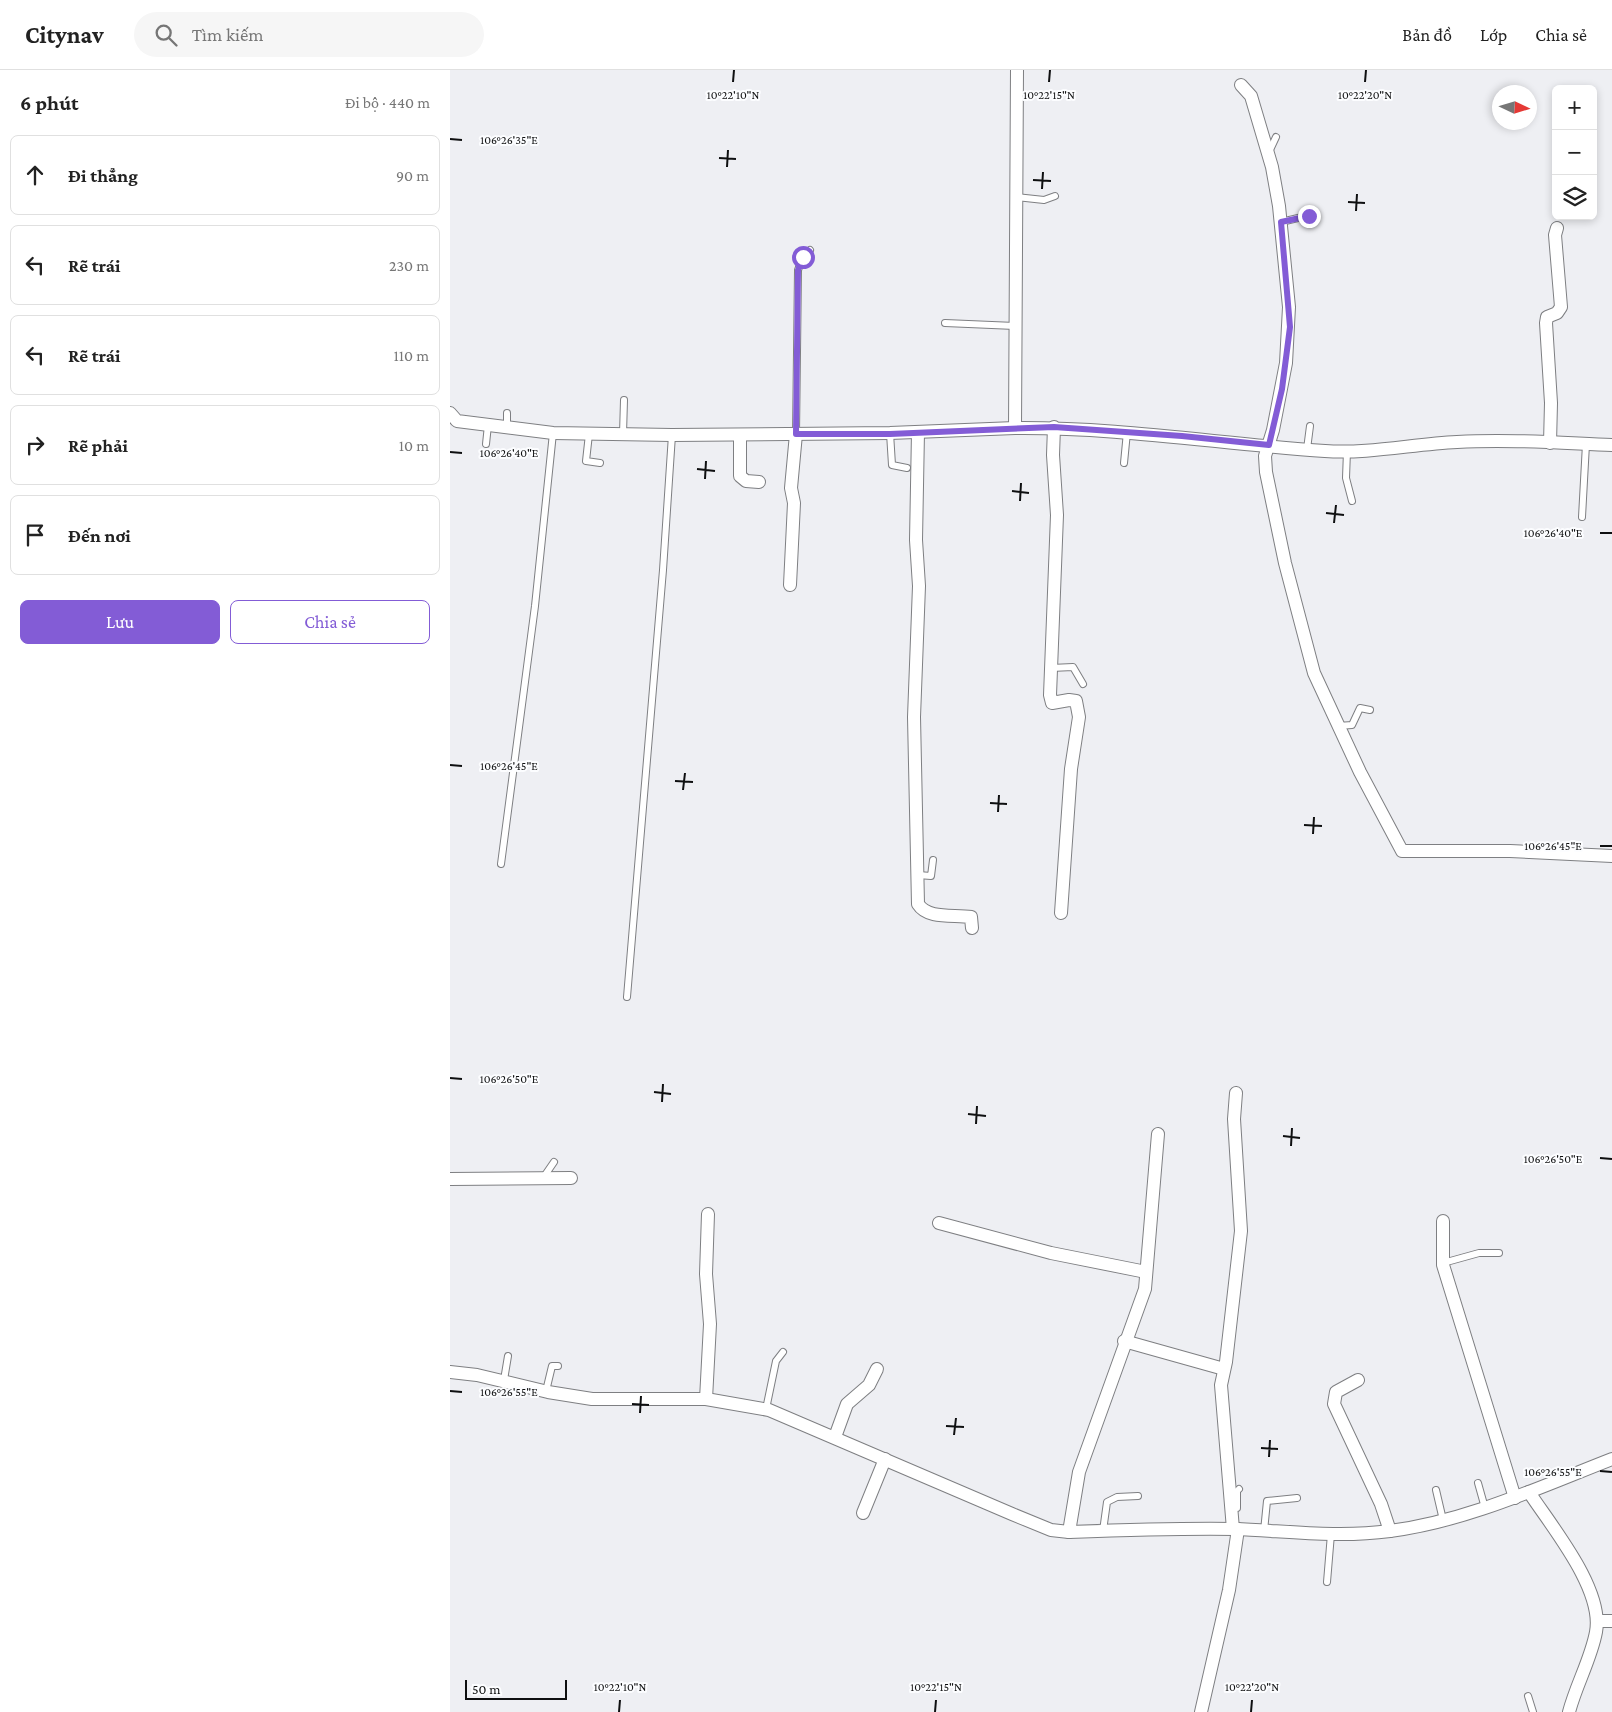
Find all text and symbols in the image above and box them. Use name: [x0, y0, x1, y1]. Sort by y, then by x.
search box: [134, 12, 484, 57]
text: Citynav: [25, 21, 104, 48]
icon: search: [152, 21, 180, 49]
text: Tìm kiếm: [192, 24, 264, 45]
text: Bản đồ: [1402, 25, 1452, 45]
text: Lớp: [1480, 25, 1507, 45]
text: Chia sẻ: [1535, 25, 1587, 45]
north arrow: [1492, 85, 1537, 130]
map controls: [1552, 85, 1597, 220]
button: +: [1552, 85, 1597, 130]
text: 10°22'10"N: [707, 88, 759, 102]
text: 10°22'15"N: [1023, 88, 1075, 102]
text: 10°22'20"N: [1338, 88, 1392, 102]
text: 6 phút: [20, 91, 79, 115]
text: Đi bộ · 440 m: [345, 94, 430, 111]
button: −: [1552, 130, 1597, 175]
text: 106°26'35"E: [480, 133, 538, 147]
icon: ahead: [21, 161, 49, 189]
text: Đi thẳng: [68, 165, 138, 186]
text: 90 m: [396, 167, 429, 184]
button: layers: [1552, 175, 1597, 220]
route end: [1298, 205, 1321, 228]
route start: [792, 246, 815, 269]
icon: left: [21, 251, 49, 279]
text: Rẽ trái: [68, 255, 121, 276]
text: 230 m: [389, 257, 429, 274]
icon: left: [21, 341, 49, 369]
text: Rẽ trái: [68, 345, 121, 366]
text: 110 m: [393, 347, 429, 364]
icon: right: [21, 431, 49, 459]
text: Rẽ phải: [68, 435, 128, 456]
text: 10 m: [399, 437, 429, 454]
text: 106°26'40"E: [480, 446, 539, 460]
icon: arrive: [21, 521, 49, 549]
text: Đến nơi: [68, 525, 131, 546]
text: 106°26'40"E: [1524, 526, 1583, 540]
button: Lưu: [20, 600, 220, 644]
button: Chia sẻ: [230, 600, 430, 644]
text: 106°26'45"E: [480, 759, 538, 773]
text: 106°26'45"E: [1524, 839, 1582, 853]
text: 106°26'50"E: [480, 1072, 539, 1086]
text: 106°26'50"E: [1524, 1152, 1583, 1166]
text: 106°26'55"E: [480, 1385, 538, 1399]
text: 106°26'55"E: [1524, 1465, 1582, 1479]
scale bar: [465, 1677, 568, 1700]
text: 10°22'10"N: [594, 1680, 646, 1694]
text: 10°22'15"N: [910, 1680, 962, 1694]
text: 10°22'20"N: [1225, 1680, 1279, 1694]
text: 50 m: [472, 1681, 500, 1697]

